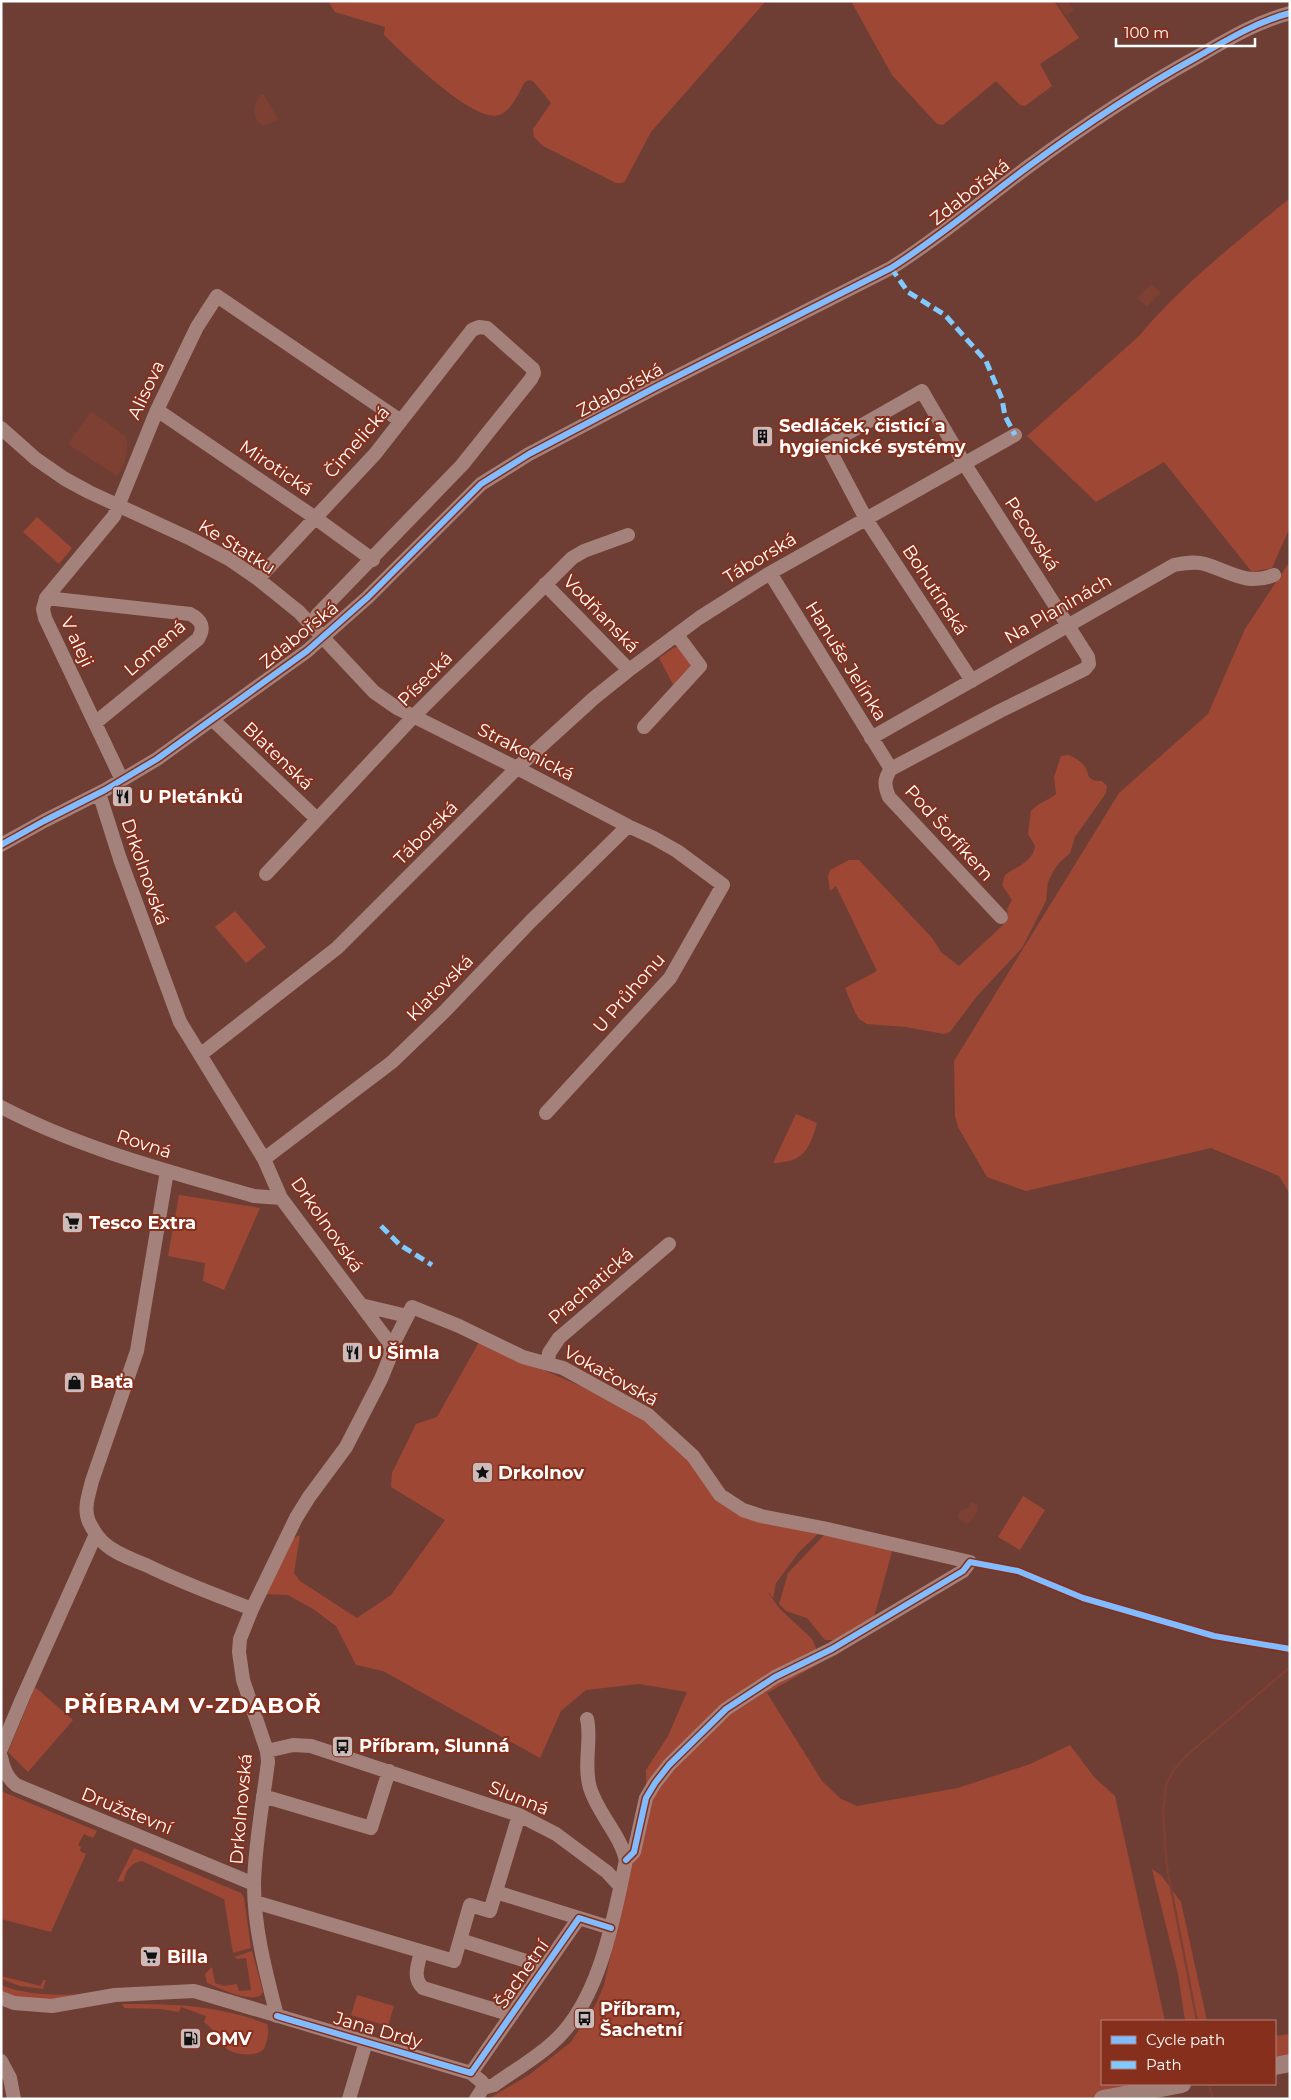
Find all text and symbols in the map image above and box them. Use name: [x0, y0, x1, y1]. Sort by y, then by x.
scale bar: [1116, 15, 1255, 47]
text: 100 m: [1124, 23, 1169, 42]
street label: Zdabořská: [926, 154, 1014, 230]
street label: Alisova: [123, 357, 169, 423]
street label: Zdabořská: [573, 358, 667, 422]
street label: Čimelická: [320, 401, 394, 483]
place label: Sedláček, čisticí a hygienické systémy: [779, 415, 966, 458]
building icon: Sedláček, čisticí a hygienické systémy: [751, 424, 775, 448]
street label: Mirotická: [235, 435, 317, 501]
street label: Pecovská: [1000, 493, 1064, 575]
street label: Ke Statku: [194, 515, 280, 579]
street label: Táborská: [720, 528, 800, 588]
street label: Bohutínská: [898, 541, 972, 639]
street label: Na Planinách: [1000, 569, 1116, 649]
street label: Vodňanská: [558, 570, 644, 658]
street label: Zdabořská: [255, 597, 343, 673]
street label: Hanuše Jelínka: [800, 597, 892, 725]
street label: V aleji: [56, 613, 98, 671]
street label: Lomená: [120, 615, 190, 681]
street label: Písecká: [393, 647, 457, 711]
street label: Blatenská: [238, 717, 318, 795]
street label: Strakonická: [474, 718, 578, 786]
street label: Pod Šorfíkem: [900, 780, 998, 886]
restaurant icon: U Pletánků: [111, 785, 135, 809]
place label: U Pletánků: [139, 786, 243, 808]
street label: Táborská: [390, 797, 462, 869]
street label: Drkolnovská: [116, 816, 174, 928]
street label: U Průhonu: [588, 949, 670, 1037]
street label: Klatovská: [402, 950, 478, 1026]
street label: Rovná: [114, 1125, 174, 1163]
street label: Drkolnovská: [286, 1173, 368, 1277]
supermarket icon: Tesco Extra: [61, 1211, 85, 1235]
place label: Tesco Extra: [89, 1212, 196, 1234]
street label: Prachatická: [544, 1243, 638, 1329]
restaurant icon: U Šimla: [340, 1341, 364, 1365]
street label: Vokačovská: [560, 1341, 662, 1411]
place label: U Šimla: [368, 1342, 440, 1364]
shop icon: Baťa: [62, 1370, 86, 1394]
place label: Baťa: [90, 1371, 134, 1393]
place icon: Drkolnov: [470, 1461, 494, 1485]
place label: Drkolnov: [498, 1462, 584, 1484]
district label: PŘÍBRAM V-ZDABOŘ: [64, 1692, 322, 1719]
bus stop icon: Příbram, Slunná: [331, 1734, 355, 1758]
place label: Příbram, Slunná: [359, 1735, 510, 1757]
street label: Drkolnovská: [225, 1753, 257, 1865]
street label: Slunná: [486, 1776, 552, 1820]
street label: Družstevní: [78, 1783, 177, 1840]
street label: Šachetní: [490, 1934, 554, 2013]
supermarket icon: Billa: [139, 1945, 163, 1969]
place label: Billa: [167, 1946, 208, 1968]
place label: Příbram, Šachetní: [600, 1998, 684, 2041]
street label: Jana Drdy: [330, 2007, 425, 2053]
bus stop icon: Příbram, Šachetní: [572, 2007, 596, 2031]
legend: [1101, 2020, 1276, 2085]
fuel station icon: OMV: [178, 2027, 202, 2051]
place label: OMV: [206, 2028, 252, 2050]
text: Cycle path: [1146, 2030, 1225, 2049]
text: Path: [1146, 2055, 1182, 2074]

